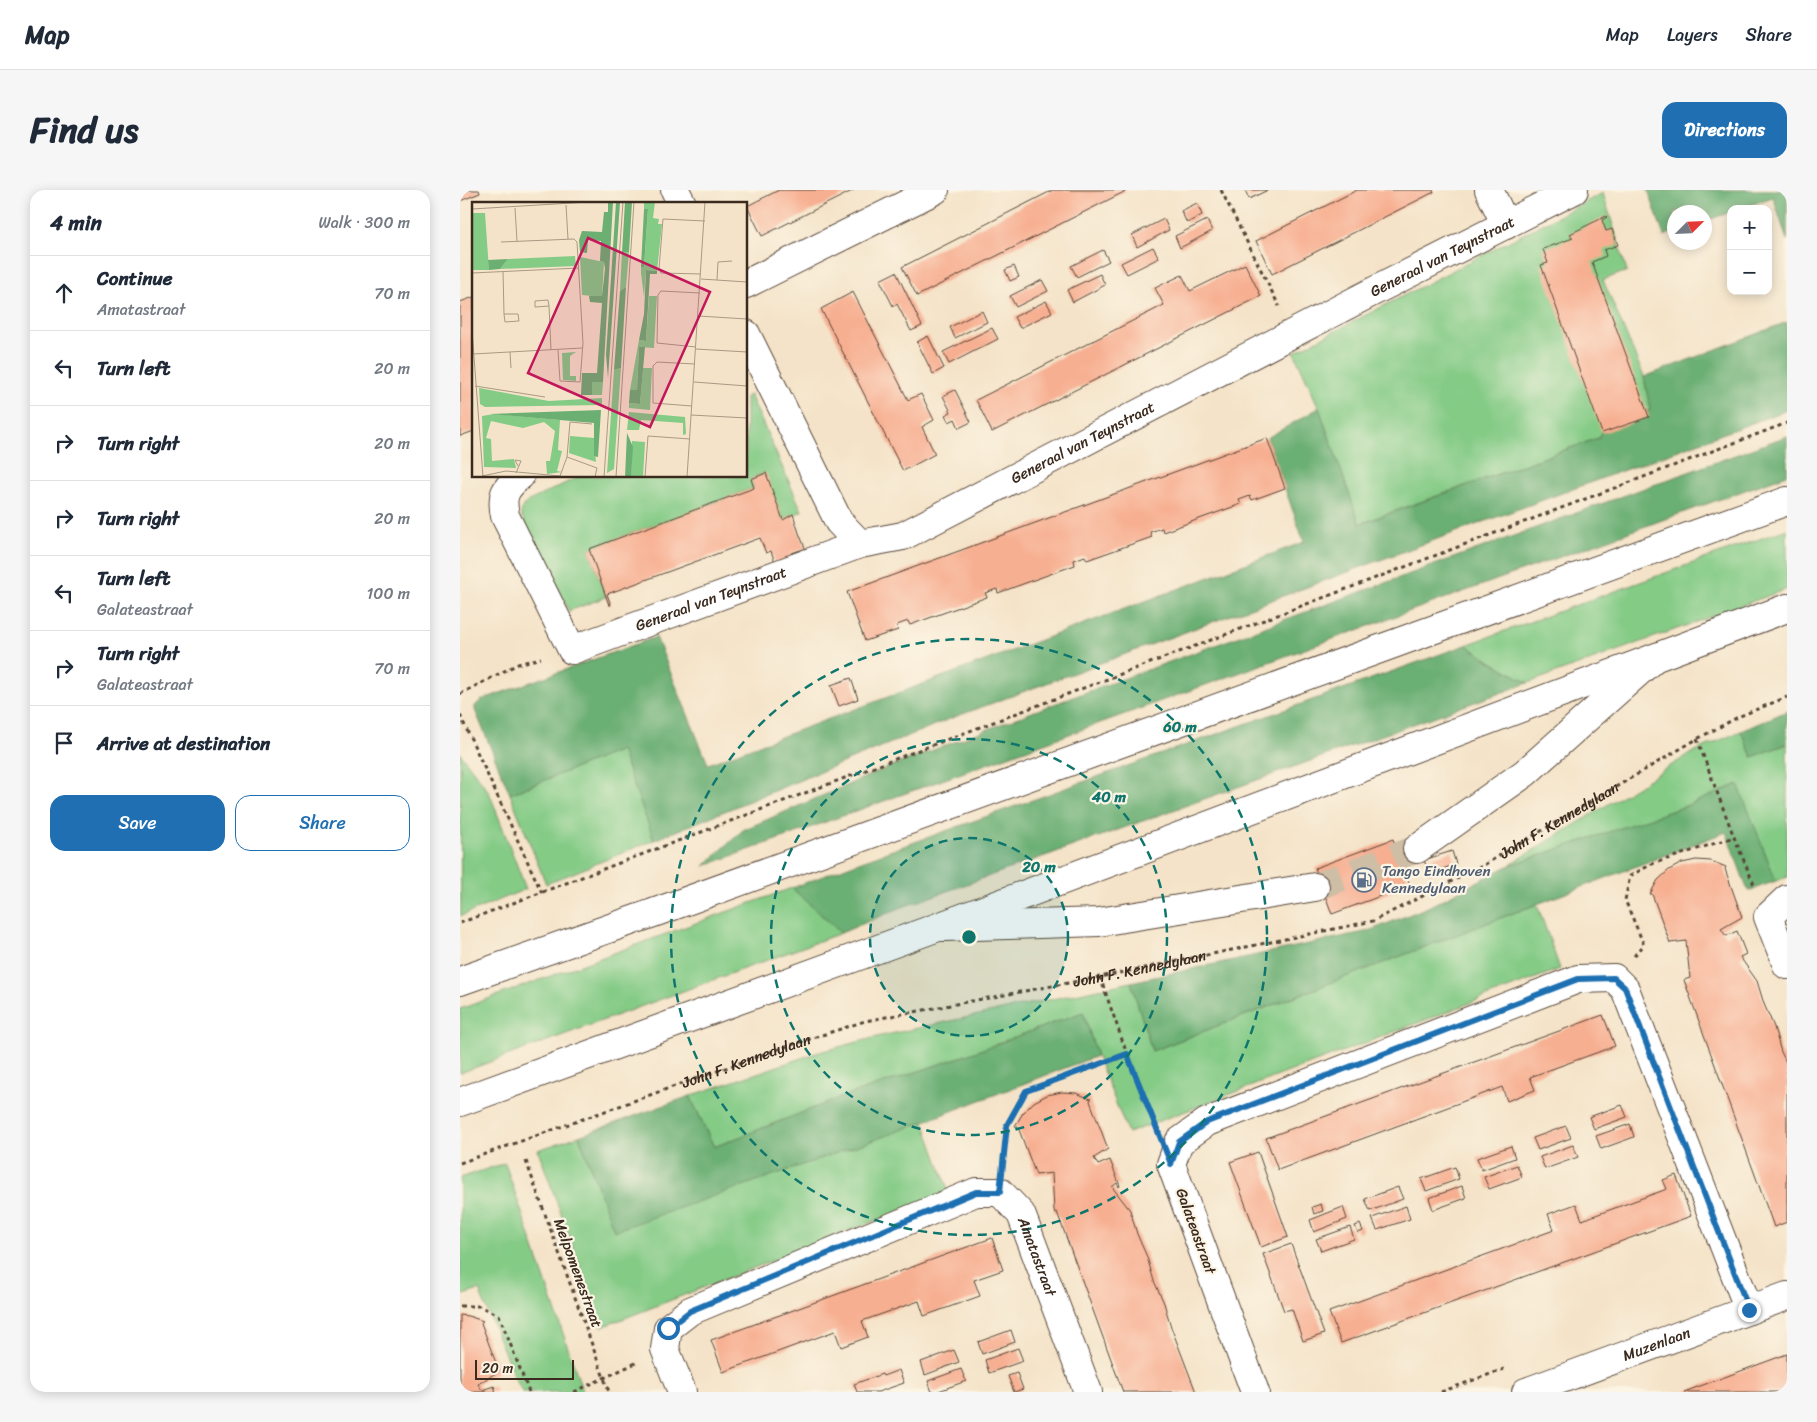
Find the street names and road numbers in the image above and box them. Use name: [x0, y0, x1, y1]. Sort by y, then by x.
street label: Generaal van Teynstraat: [1365, 209, 1520, 304]
street label: Generaal van Teynstraat: [1006, 394, 1160, 491]
street label: Generaal van Teynstraat: [632, 559, 791, 639]
street label: John F. Kennedylaan: [1494, 775, 1624, 866]
street label: John F. Kennedylaan: [1070, 943, 1209, 995]
street label: John F. Kennedylaan: [677, 1027, 814, 1096]
street label: Galateastraat: [1168, 1184, 1224, 1279]
street label: Amatastraat: [1010, 1212, 1064, 1301]
street label: Melpomenestraat: [546, 1215, 610, 1332]
street label: Muzenlaan: [1619, 1320, 1694, 1368]

